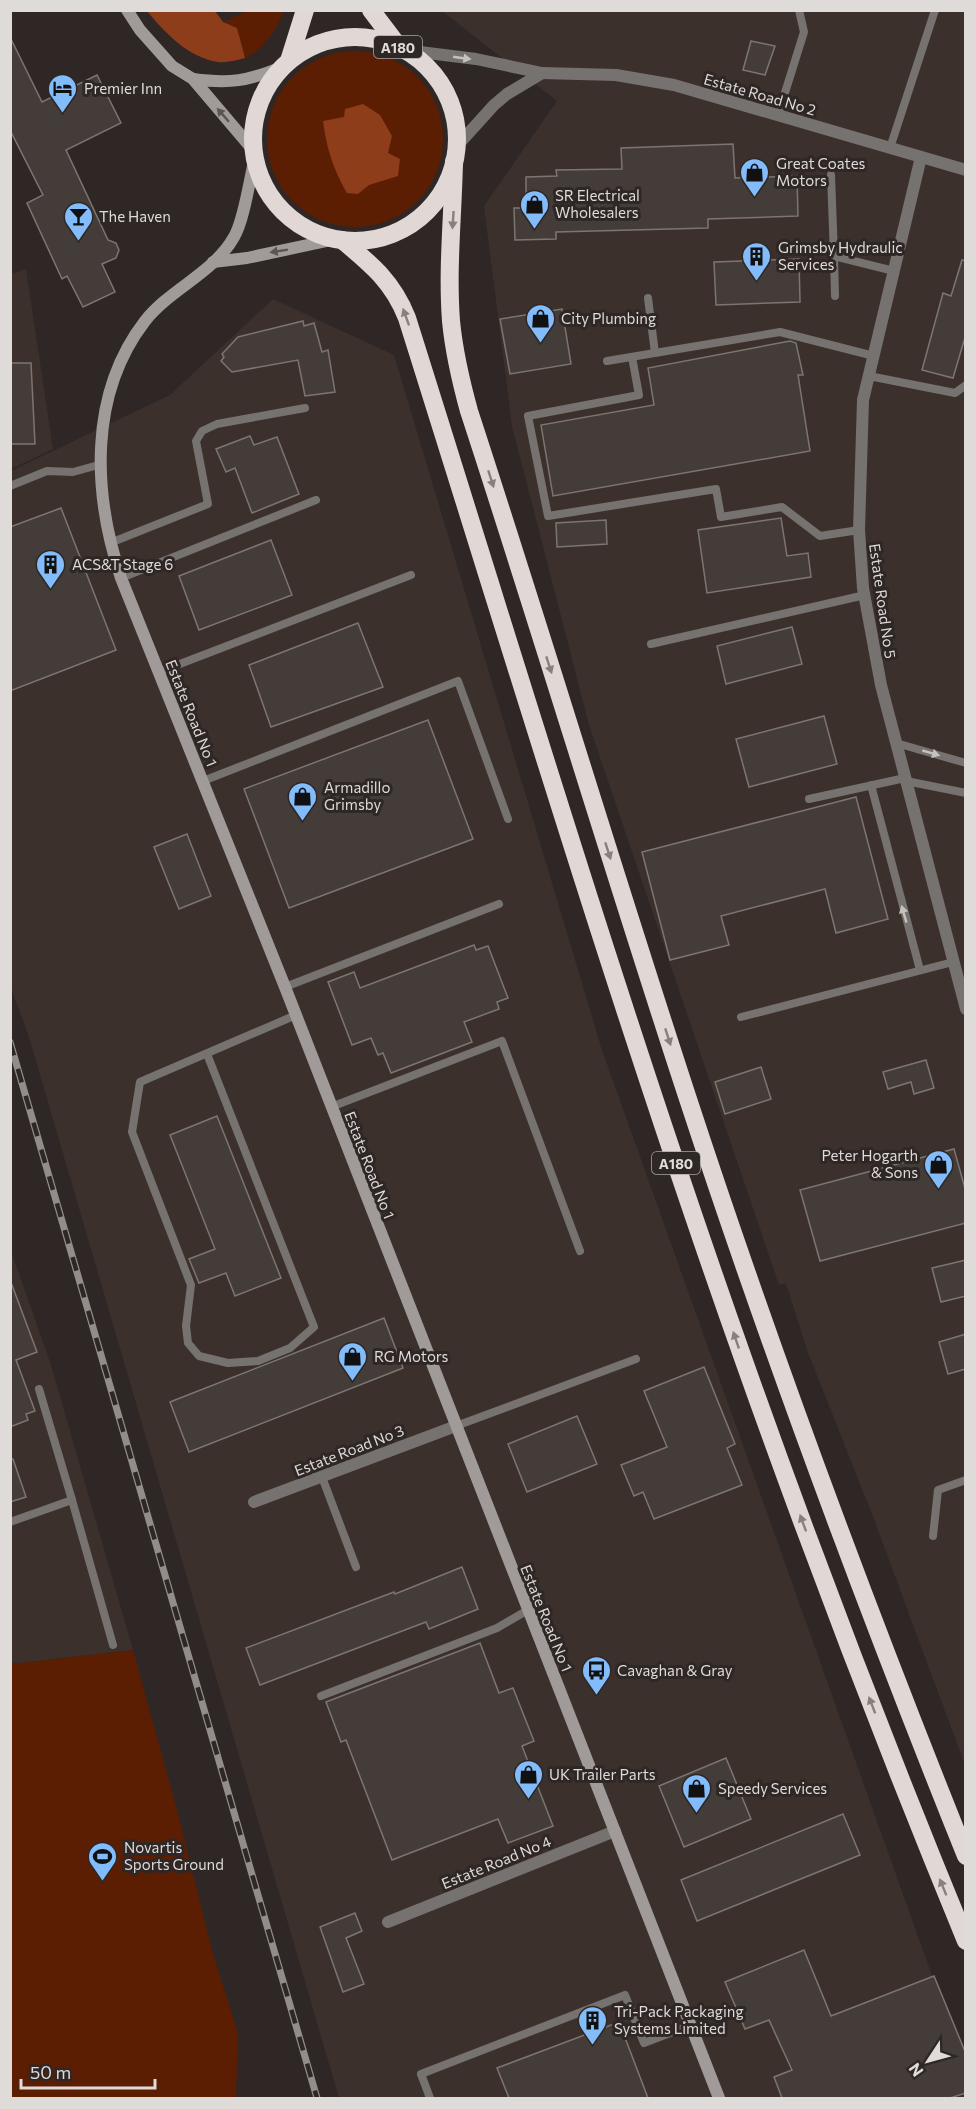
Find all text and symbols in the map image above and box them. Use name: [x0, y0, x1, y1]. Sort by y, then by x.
road number: A180: [374, 36, 422, 58]
one-way arrow: [452, 53, 471, 62]
street label: Estate Road No 2: [702, 69, 818, 119]
hotel icon: Premier Inn: [47, 72, 79, 114]
place label: Premier Inn: [84, 79, 162, 97]
one-way arrow: [217, 108, 230, 123]
place label: Great Coates Motors: [776, 154, 866, 189]
shop icon: Great Coates Motors: [739, 156, 771, 198]
place label: SR Electrical Wholesalers: [555, 186, 640, 221]
shop icon: SR Electrical Wholesalers: [518, 188, 550, 230]
bar icon: The Haven: [62, 200, 94, 242]
place label: The Haven: [99, 207, 171, 225]
one-way arrow: [448, 210, 457, 229]
place label: Grimsby Hydraulic Services: [778, 238, 903, 273]
building icon: Grimsby Hydraulic Services: [741, 240, 773, 282]
one-way arrow: [269, 247, 288, 256]
shop icon: City Plumbing: [524, 302, 556, 344]
one-way arrow: [400, 308, 410, 326]
place label: City Plumbing: [561, 309, 656, 327]
one-way arrow: [487, 470, 496, 488]
street label: Estate Road No 5: [866, 542, 900, 660]
building icon: ACS&T Stage 6: [35, 548, 67, 590]
place label: ACS&T Stage 6: [72, 555, 173, 573]
one-way arrow: [545, 656, 555, 674]
street label: Estate Road No 1: [162, 657, 222, 769]
one-way arrow: [922, 749, 940, 758]
place label: Armadillo Grimsby: [324, 778, 390, 813]
shop icon: Armadillo Grimsby: [287, 780, 319, 822]
one-way arrow: [604, 842, 614, 860]
one-way arrow: [899, 905, 908, 923]
one-way arrow: [664, 1028, 673, 1046]
street label: Estate Road No 1: [341, 1109, 399, 1221]
place label: Peter Hogarth & Sons: [821, 1146, 918, 1181]
shop icon: Peter Hogarth & Sons: [923, 1148, 955, 1190]
road number: A180: [652, 1152, 700, 1174]
one-way arrow: [731, 1331, 741, 1349]
shop icon: RG Motors: [337, 1340, 369, 1382]
place label: RG Motors: [374, 1347, 449, 1365]
street label: Estate Road No 3: [292, 1421, 406, 1479]
one-way arrow: [797, 1514, 807, 1532]
street label: Estate Road No 1: [517, 1562, 577, 1674]
bus stop icon: Cavaghan & Gray: [580, 1654, 612, 1696]
place label: Cavaghan & Gray: [617, 1661, 733, 1679]
one-way arrow: [867, 1696, 877, 1714]
shop icon: UK Trailer Parts: [512, 1758, 544, 1800]
place label: UK Trailer Parts: [549, 1765, 656, 1783]
shop icon: Speedy Services: [681, 1772, 713, 1814]
place label: Speedy Services: [718, 1779, 827, 1797]
street label: Estate Road No 4: [439, 1832, 553, 1892]
place label: Novartis Sports Ground: [124, 1838, 224, 1873]
sports icon: Novartis Sports Ground: [87, 1840, 119, 1882]
one-way arrow: [938, 1878, 948, 1896]
place label: Tri-Pack Packaging Systems Limited: [614, 2002, 744, 2037]
building icon: Tri-Pack Packaging Systems Limited: [577, 2004, 609, 2046]
north arrow: [898, 2031, 958, 2091]
scale bar: [21, 2052, 154, 2090]
text: N: [904, 2060, 927, 2081]
text: 50 m: [30, 2061, 71, 2083]

